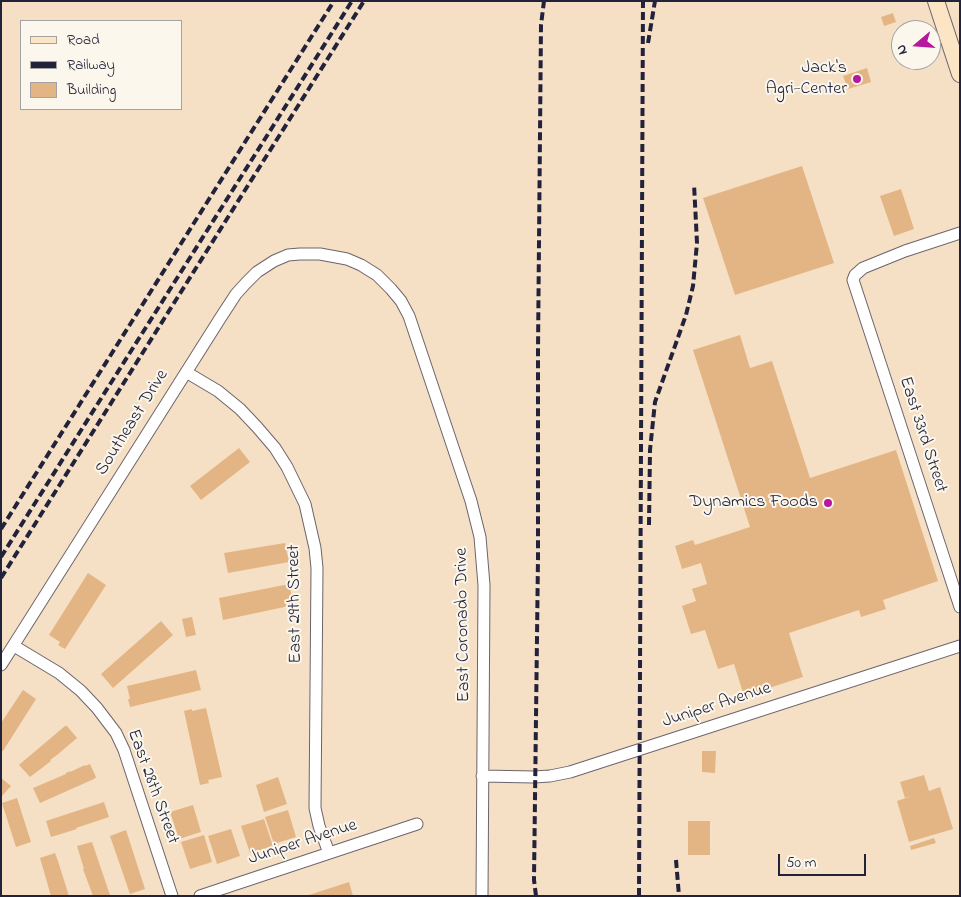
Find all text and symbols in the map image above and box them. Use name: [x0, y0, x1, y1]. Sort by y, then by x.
legend: [20, 20, 182, 110]
north arrow: [891, 20, 941, 70]
text: Road: [67, 29, 100, 51]
text: N: [891, 42, 914, 57]
text: Railway: [67, 54, 115, 76]
place label: Jack's Agri-Center: [766, 58, 847, 100]
marker: Jack's Agri-Center: [851, 73, 863, 85]
text: Building: [67, 79, 116, 101]
street label: Southeast Drive: [92, 366, 174, 480]
street label: East 33rd Street: [893, 374, 951, 496]
place label: Dynamics Foods: [689, 492, 818, 514]
marker: Dynamics Foods: [822, 497, 834, 509]
street label: East 29th Street: [284, 544, 308, 664]
street label: East Coronado Drive: [452, 547, 476, 703]
street label: Juniper Avenue: [660, 678, 774, 734]
street label: East 28th Street: [121, 727, 183, 847]
street label: Juniper Avenue: [246, 815, 360, 871]
scale bar: [781, 844, 868, 876]
text: 50 m: [786, 852, 816, 874]

